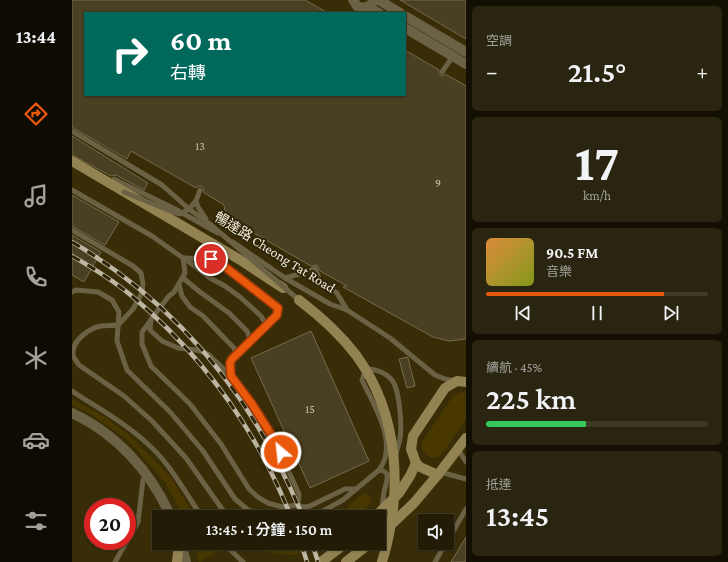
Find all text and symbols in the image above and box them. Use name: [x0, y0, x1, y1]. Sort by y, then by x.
text: 60 m: [170, 25, 231, 56]
text: 13:44: [16, 27, 56, 47]
icon: right: [104, 28, 156, 80]
text: 空調: [486, 33, 512, 48]
text: 21.5°: [568, 55, 626, 88]
text: −: [486, 59, 498, 84]
text: +: [696, 59, 708, 84]
text: 右轉: [170, 63, 206, 83]
icon: directions: [22, 100, 50, 128]
text: 17: [575, 133, 619, 191]
house number: 13: [195, 139, 205, 153]
house number: 9: [435, 176, 441, 190]
icon: music: [22, 182, 50, 210]
text: km/h: [583, 188, 611, 203]
street label: 暢達路 Cheong Tat Road: [212, 208, 339, 296]
pin: [194, 242, 228, 276]
text: 90.5 FM: [546, 245, 598, 261]
icon: arrive: [200, 248, 222, 270]
icon: phone: [22, 263, 50, 291]
text: 音樂: [546, 264, 572, 279]
icon: previous: [512, 302, 534, 324]
icon: pause: [586, 302, 608, 324]
icon: next: [660, 302, 682, 324]
icon: climate: [22, 344, 50, 372]
text: 續航 · 45%: [486, 360, 542, 375]
text: 225 km: [486, 382, 576, 415]
house number: 15: [305, 402, 315, 416]
icon: car: [22, 426, 50, 454]
position arrow: [260, 431, 302, 473]
text: 抵達: [486, 477, 512, 492]
speed limit sign: 20: [84, 498, 136, 550]
text: 13:45: [486, 499, 549, 532]
icon: filters: [22, 507, 50, 535]
map controls: [418, 514, 454, 550]
button: sound: [418, 514, 454, 550]
text: 13:45 · 1 分鐘 · 150 m: [206, 522, 332, 538]

